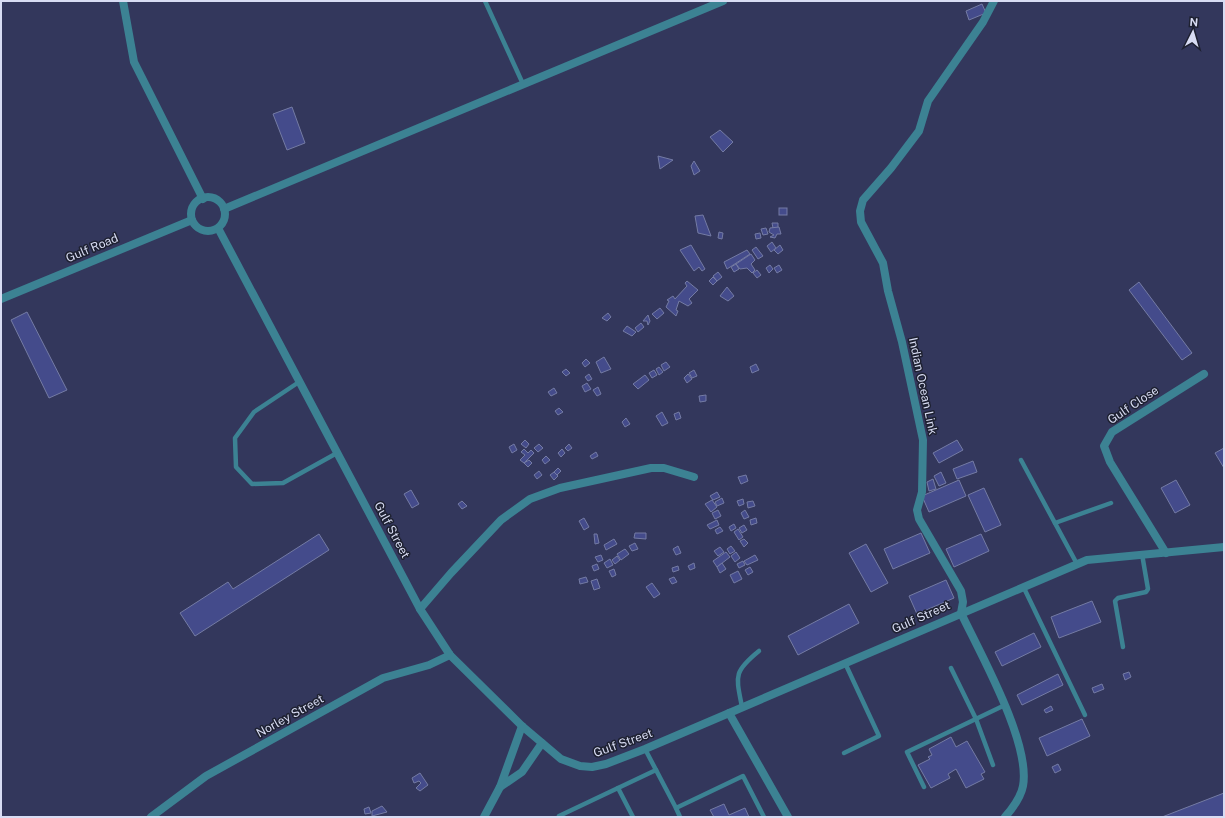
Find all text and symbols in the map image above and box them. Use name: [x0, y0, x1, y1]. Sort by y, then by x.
north arrow: [1173, 12, 1213, 52]
text: N: [1189, 16, 1199, 28]
street label: Gulf Road: [64, 231, 120, 265]
street label: Indian Ocean Link: [906, 336, 940, 436]
street label: Gulf Close: [1105, 383, 1161, 427]
street label: Gulf Street: [371, 499, 413, 561]
street label: Gulf Street: [890, 598, 952, 636]
street label: Norley Street: [254, 692, 326, 740]
street label: Gulf Street: [592, 726, 655, 760]

